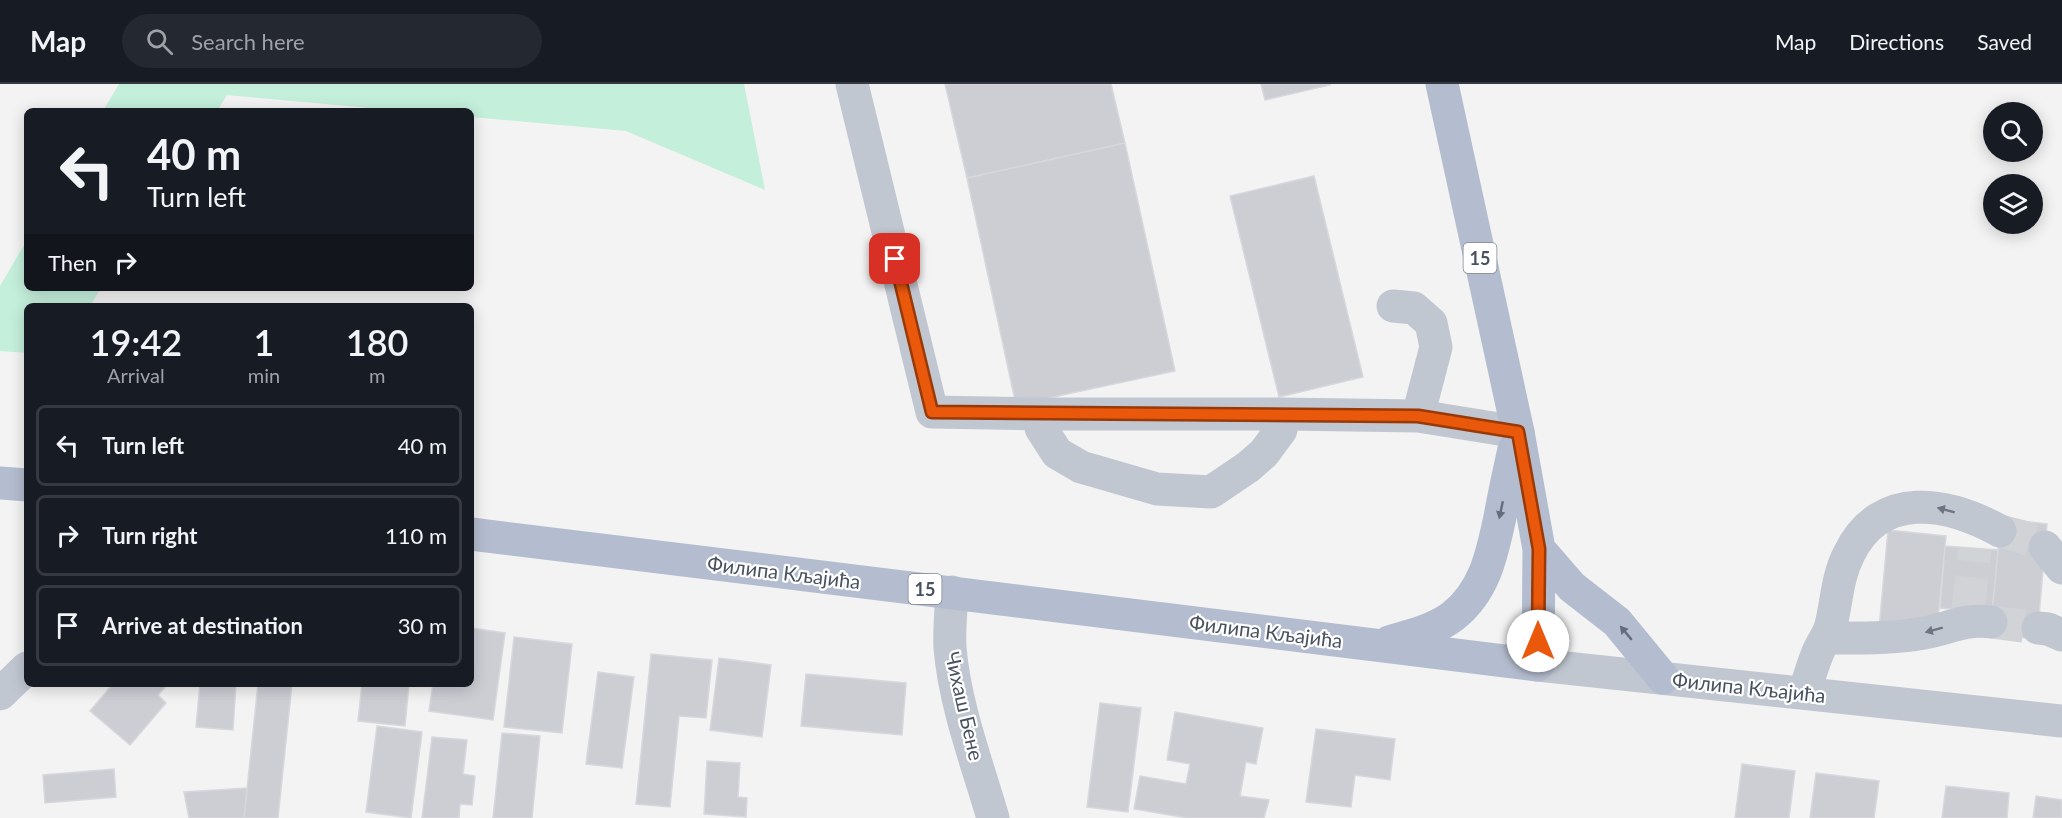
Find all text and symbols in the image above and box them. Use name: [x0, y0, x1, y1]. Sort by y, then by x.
search box: [122, 14, 542, 68]
text: Map: [30, 24, 86, 58]
icon: search: [143, 25, 176, 58]
text: Search here: [191, 28, 305, 55]
text: Map: [1775, 29, 1816, 54]
text: Directions: [1849, 29, 1944, 54]
text: Saved: [1977, 29, 2032, 54]
map controls: [1983, 102, 2043, 234]
button: search: [1983, 102, 2043, 162]
text: 40 m: [147, 129, 241, 179]
icon: left: [48, 132, 126, 210]
button: layers: [1983, 174, 2043, 234]
text: Turn left: [147, 180, 246, 213]
pin: [869, 233, 920, 284]
icon: arrive: [878, 242, 911, 275]
road number: 15: [1464, 243, 1496, 273]
icon: right: [109, 246, 142, 279]
text: Then: [48, 249, 97, 276]
text: 19:42: [90, 320, 182, 364]
text: 1: [254, 320, 274, 364]
text: 180: [346, 320, 408, 364]
text: Arrival: [107, 363, 165, 387]
text: min: [248, 363, 280, 387]
text: m: [369, 363, 385, 387]
icon: left: [51, 429, 84, 462]
text: Turn left: [102, 432, 184, 459]
text: 40 m: [398, 432, 447, 459]
one-way arrow: [1496, 501, 1505, 520]
one-way arrow: [1936, 505, 1954, 514]
icon: right: [51, 519, 84, 552]
text: Turn right: [102, 522, 197, 549]
text: 110 m: [385, 522, 447, 549]
street label: Филипа Кљајића: [706, 551, 862, 593]
road number: 15: [908, 574, 942, 604]
icon: arrive: [51, 609, 84, 642]
position arrow: [1506, 609, 1570, 673]
street label: Филипа Кљајића: [1188, 610, 1344, 652]
text: Arrive at destination: [102, 612, 303, 639]
text: 30 m: [398, 612, 447, 639]
one-way arrow: [1620, 626, 1633, 641]
one-way arrow: [1925, 626, 1943, 635]
street label: Чихаш Бене: [941, 649, 989, 763]
street label: Филипа Кљајића: [1671, 667, 1827, 707]

